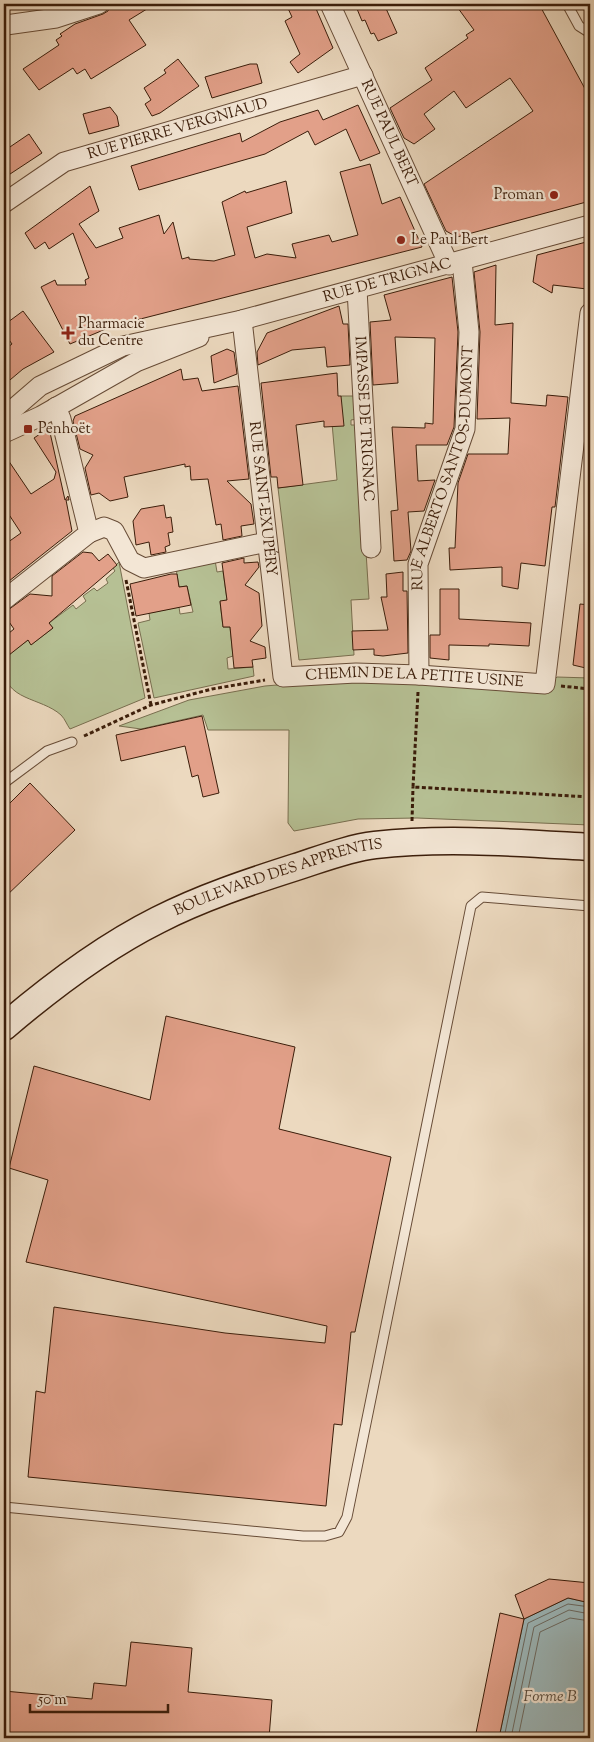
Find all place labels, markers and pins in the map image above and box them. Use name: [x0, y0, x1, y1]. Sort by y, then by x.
place label: Proman: [494, 185, 544, 206]
marker: Proman: [548, 189, 560, 201]
place label: Le Paul Bert: [411, 230, 488, 251]
marker: Le Paul Bert: [395, 234, 407, 246]
place label: Pharmacie du Centre: [78, 314, 145, 352]
marker: Pharmacie du Centre: [62, 327, 74, 339]
place label: Penhoët: [38, 419, 91, 440]
marker: Penhoët: [22, 423, 34, 435]

